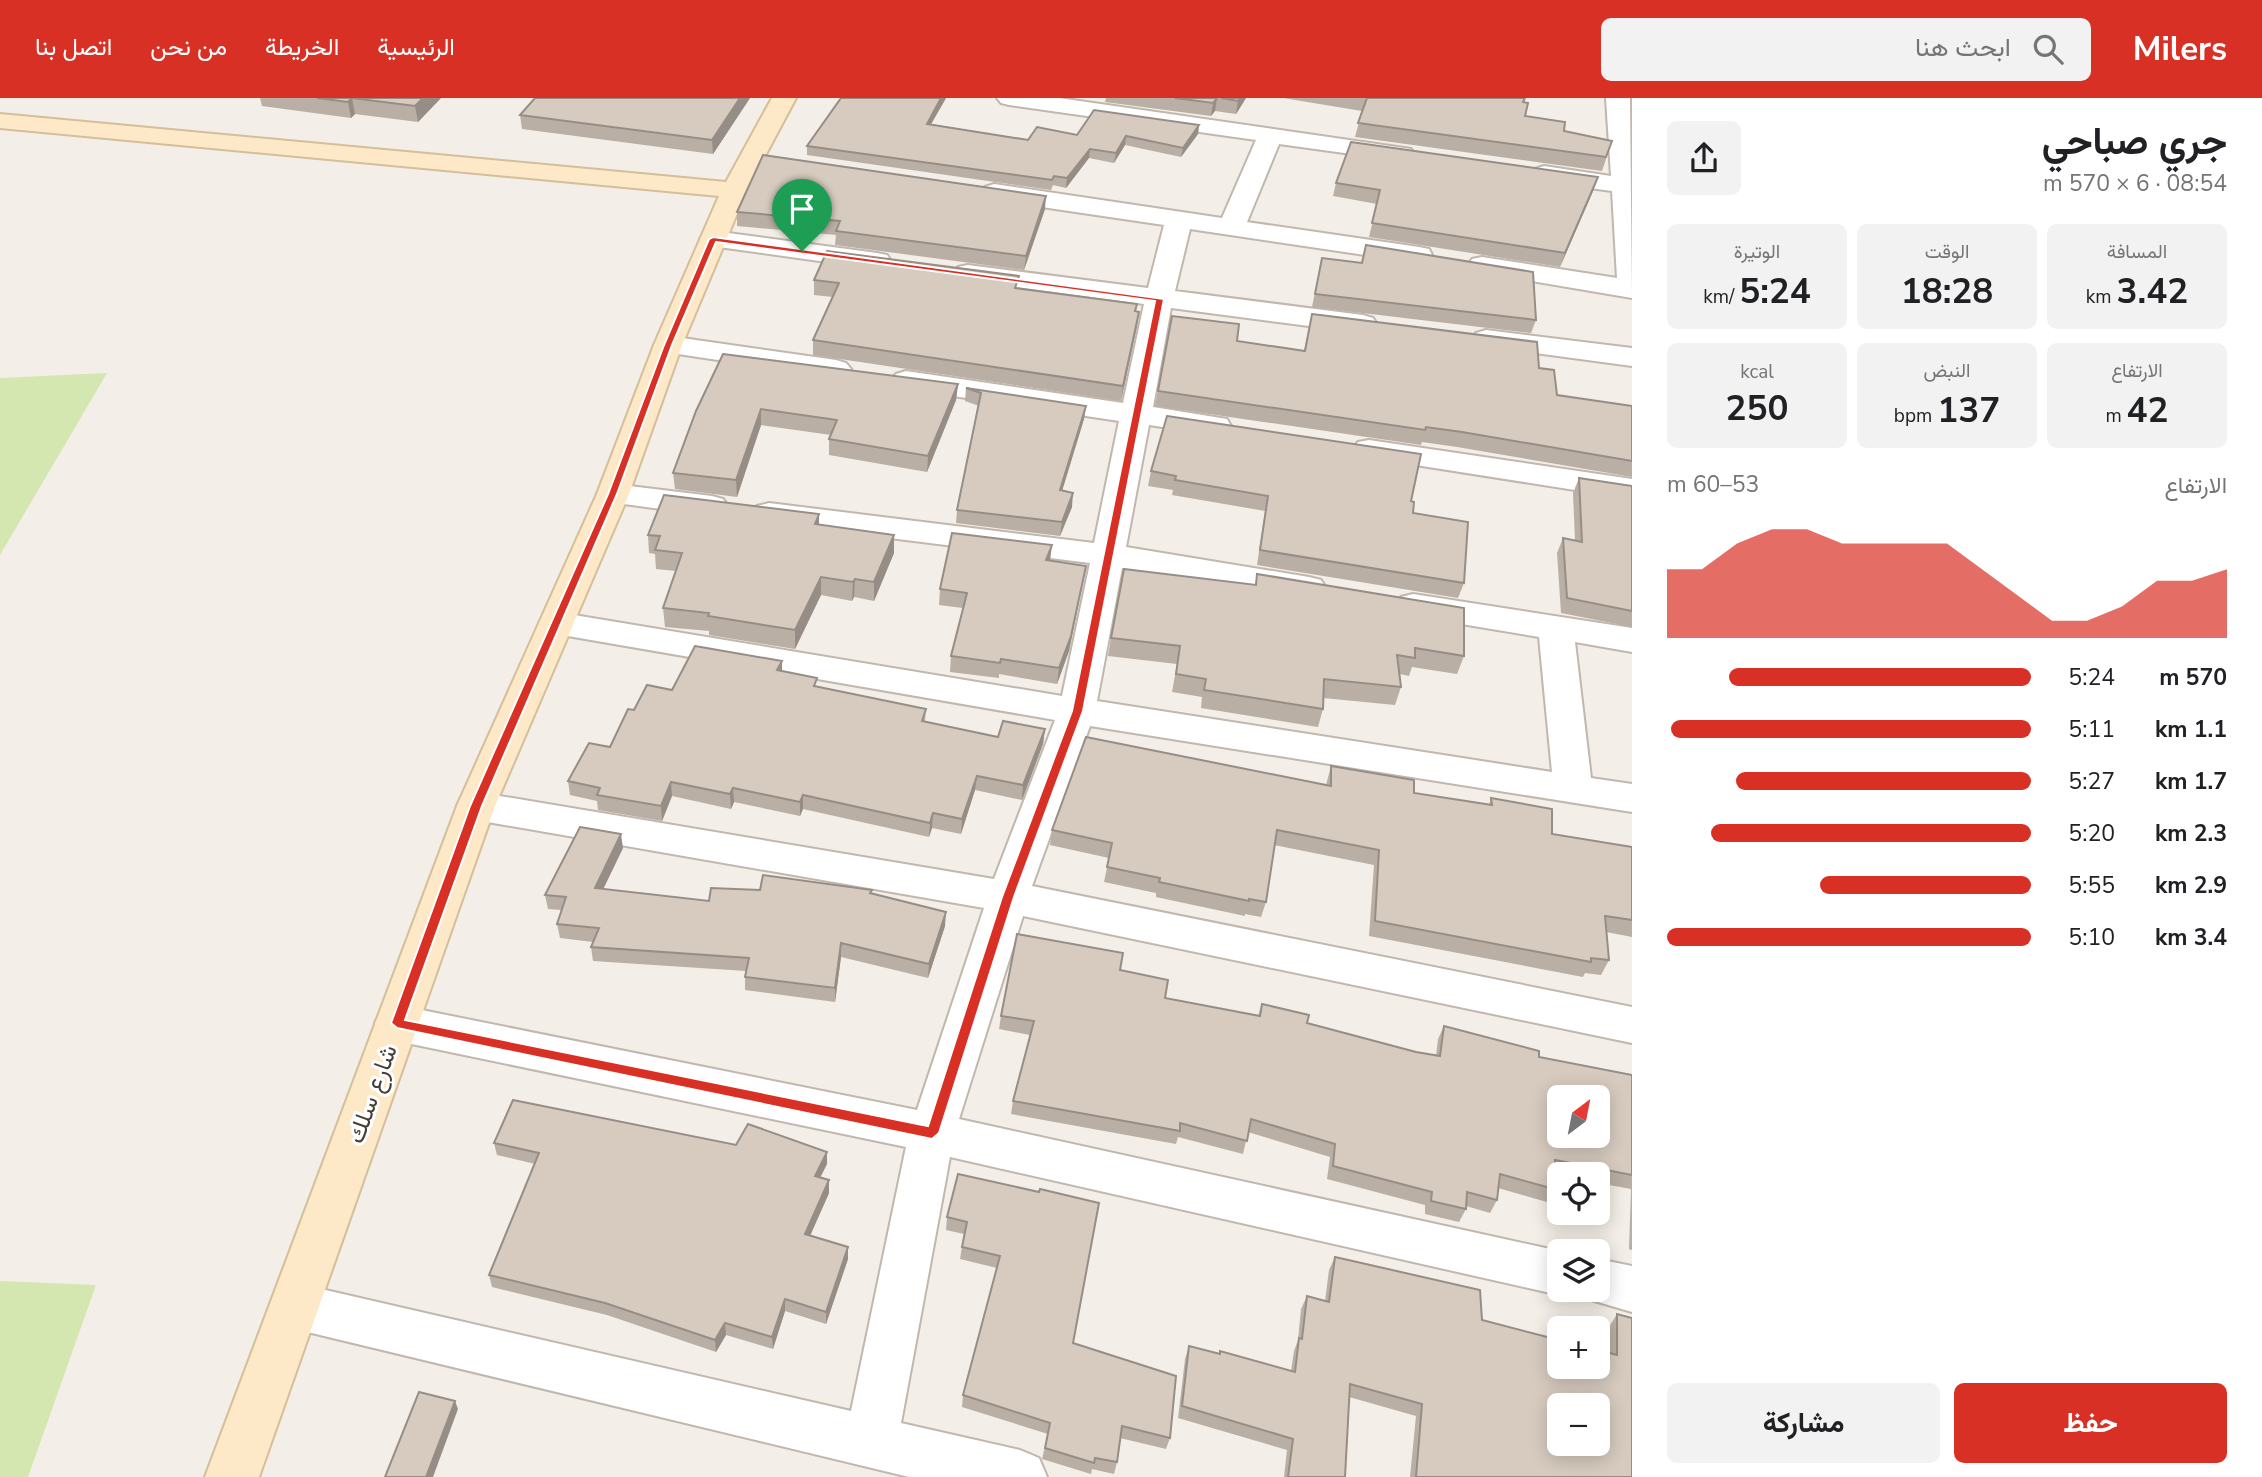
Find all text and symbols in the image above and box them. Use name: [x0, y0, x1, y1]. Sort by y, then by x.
search box: [1601, 18, 2091, 81]
text: Milers: [2133, 27, 2227, 72]
text: ابحث هنا: [1915, 30, 2011, 65]
icon: search: [2029, 30, 2067, 68]
text: اتصل بنا: [35, 31, 112, 63]
text: من نحن: [150, 31, 227, 63]
text: الخريطة: [265, 31, 339, 63]
text: الرئيسية: [377, 31, 455, 63]
text: جري صباحي: [2042, 116, 2227, 167]
button: share: [1667, 121, 1741, 195]
text: 08:54 · 6 × 570 m: [2043, 168, 2227, 199]
pin: [772, 179, 832, 251]
icon: arrive: [783, 190, 821, 228]
text: الوتيرة: [1734, 239, 1780, 265]
text: الوقت: [1925, 239, 1969, 265]
text: المسافة: [2107, 239, 2167, 265]
text: 5:24: [1739, 268, 1811, 315]
text: 18:28: [1901, 268, 1993, 315]
text: 3.42: [2116, 268, 2188, 315]
text: /km: [1703, 284, 1739, 310]
text: km: [2086, 284, 2116, 310]
text: النبض: [1923, 358, 1971, 384]
text: الارتفاع: [2111, 358, 2163, 384]
text: kcal: [1740, 359, 1774, 385]
text: 250: [1725, 385, 1789, 432]
text: 137: [1937, 387, 2000, 434]
text: 42: [2127, 387, 2169, 434]
text: bpm: [1894, 403, 1937, 429]
text: m: [2105, 403, 2127, 429]
text: 53–60 m: [1667, 469, 1759, 500]
text: الارتفاع: [2165, 470, 2227, 501]
text: 5:24: [2068, 662, 2115, 693]
text: 570 m: [2159, 662, 2227, 693]
text: 5:11: [2068, 714, 2115, 745]
text: 1.1 km: [2155, 714, 2227, 745]
text: 5:27: [2068, 766, 2115, 797]
text: 1.7 km: [2155, 766, 2227, 797]
text: 5:20: [2068, 818, 2115, 849]
text: 2.3 km: [2155, 818, 2227, 849]
text: 5:55: [2068, 870, 2115, 901]
text: 2.9 km: [2155, 870, 2227, 901]
text: 5:10: [2068, 922, 2115, 953]
text: 3.4 km: [2155, 922, 2227, 953]
street label: شارع سلك: [339, 1040, 405, 1148]
north arrow: [1547, 1085, 1610, 1148]
map controls: [1547, 1085, 1610, 1456]
button: locate: [1547, 1162, 1610, 1225]
button: layers: [1547, 1239, 1610, 1302]
button: +: [1547, 1316, 1610, 1379]
button: مشاركة: [1667, 1383, 1940, 1463]
button: حفظ: [1954, 1383, 2227, 1463]
button: −: [1547, 1393, 1610, 1456]

